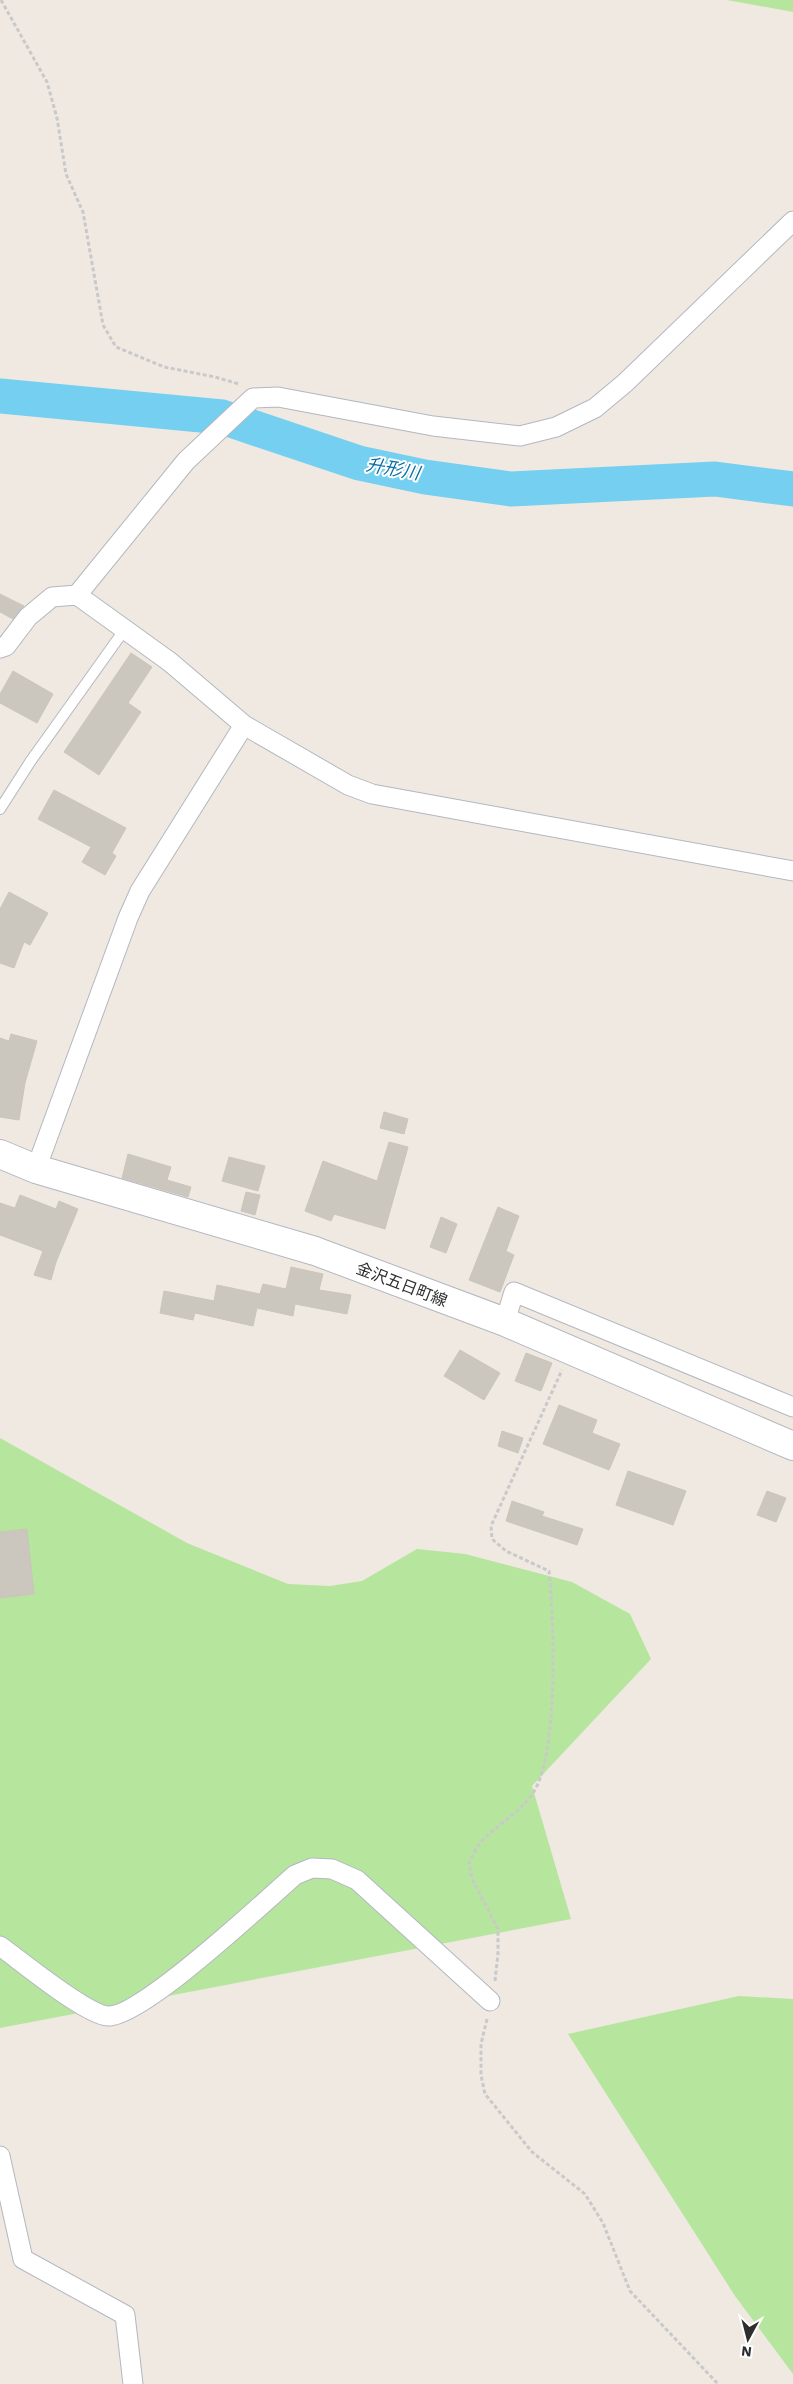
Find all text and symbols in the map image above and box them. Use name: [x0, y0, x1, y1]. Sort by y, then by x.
water label: 升形川: [365, 453, 423, 484]
street label: 金沢五日町線: [354, 1258, 450, 1311]
north arrow: [723, 2314, 773, 2364]
text: N: [740, 2343, 753, 2360]

